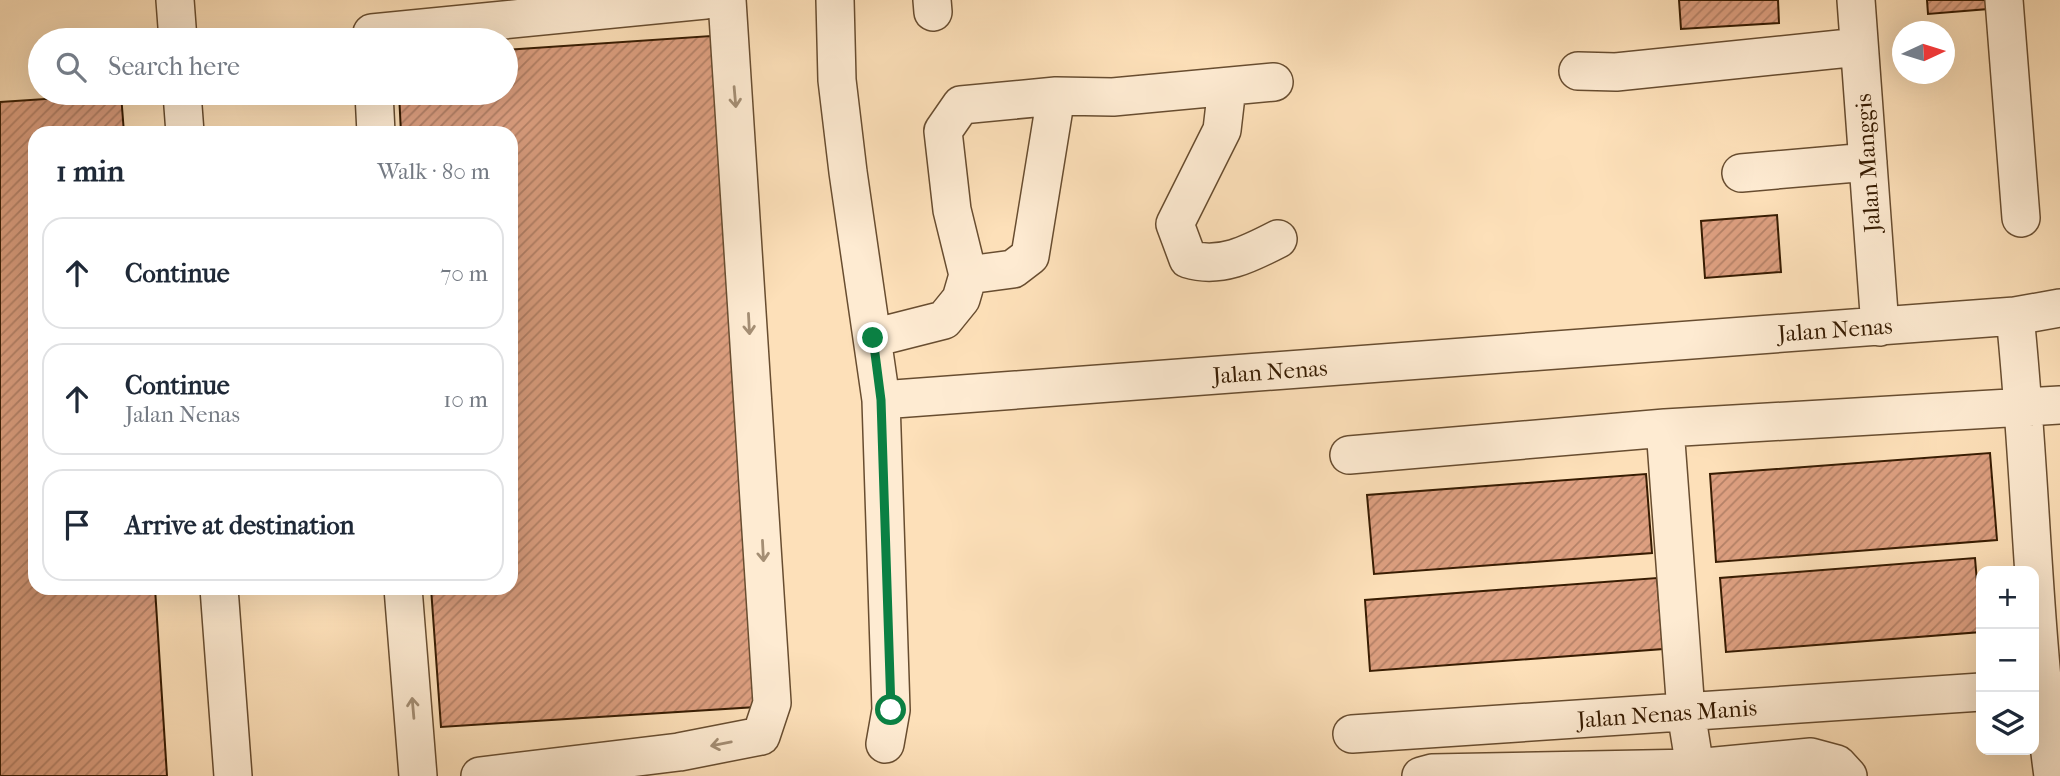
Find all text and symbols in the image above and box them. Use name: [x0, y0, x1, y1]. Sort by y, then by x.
north arrow: [1892, 21, 1955, 84]
search box: [28, 28, 518, 105]
icon: search: [52, 48, 90, 86]
text: Search here: [108, 51, 240, 82]
one-way arrow: [729, 85, 742, 108]
street label: Jalan Manggis: [1850, 93, 1886, 235]
text: 1 min: [56, 154, 124, 189]
text: Walk · 80 m: [377, 158, 490, 185]
icon: ahead: [58, 254, 96, 292]
text: Continue: [125, 258, 230, 289]
text: 70 m: [440, 260, 488, 287]
one-way arrow: [743, 312, 756, 335]
street label: Jalan Nenas: [1775, 313, 1893, 348]
route end: [857, 322, 888, 353]
street label: Jalan Nenas: [1210, 355, 1328, 390]
text: Continue: [125, 370, 230, 401]
icon: ahead: [58, 380, 96, 418]
text: 10 m: [443, 386, 488, 413]
text: Jalan Nenas: [125, 401, 240, 428]
icon: arrive: [58, 506, 96, 544]
text: Arrive at destination: [125, 510, 355, 541]
one-way arrow: [757, 539, 770, 562]
map controls: [1976, 566, 2039, 755]
button: +: [1976, 566, 2039, 629]
button: −: [1976, 629, 2039, 692]
button: layers: [1976, 692, 2039, 755]
route start: [875, 694, 906, 725]
street label: Jalan Nenas Manis: [1574, 694, 1758, 734]
one-way arrow: [406, 697, 419, 720]
one-way arrow: [710, 737, 733, 751]

